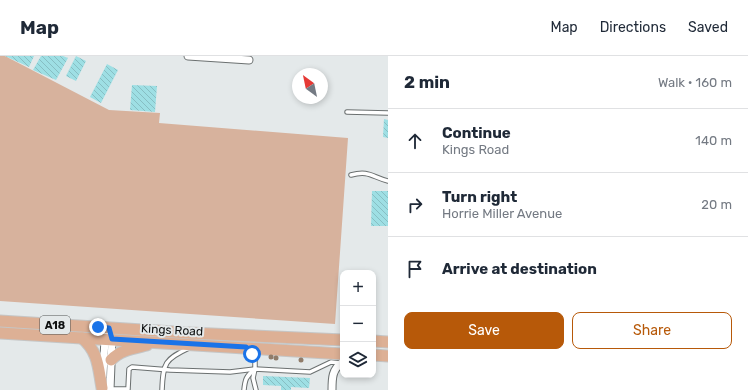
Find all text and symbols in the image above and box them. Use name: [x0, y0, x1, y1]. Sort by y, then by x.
text: Map: [20, 16, 59, 39]
text: Map: [551, 19, 578, 36]
text: Directions: [600, 19, 666, 36]
text: Saved: [688, 19, 728, 36]
north arrow: [292, 68, 328, 104]
text: 2 min: [404, 72, 450, 92]
text: Walk · 160 m: [658, 75, 732, 90]
text: Continue: [442, 124, 511, 142]
icon: ahead: [404, 130, 426, 152]
text: 140 m: [695, 133, 732, 148]
text: Kings Road: [442, 142, 509, 157]
text: Turn right: [442, 188, 517, 206]
icon: right: [404, 194, 426, 216]
text: 20 m: [701, 197, 732, 212]
text: Horrie Miller Avenue: [442, 206, 562, 221]
icon: arrive: [404, 258, 426, 280]
text: Arrive at destination: [442, 260, 597, 278]
map controls: [340, 270, 376, 378]
button: +: [340, 270, 376, 306]
button: −: [340, 306, 376, 342]
button: Save: [404, 312, 564, 349]
button: Share: [572, 312, 732, 349]
road number: A18: [40, 316, 70, 334]
route end: [89, 318, 107, 336]
street label: Kings Road: [141, 321, 203, 339]
button: layers: [340, 342, 376, 378]
route start: [243, 345, 261, 363]

